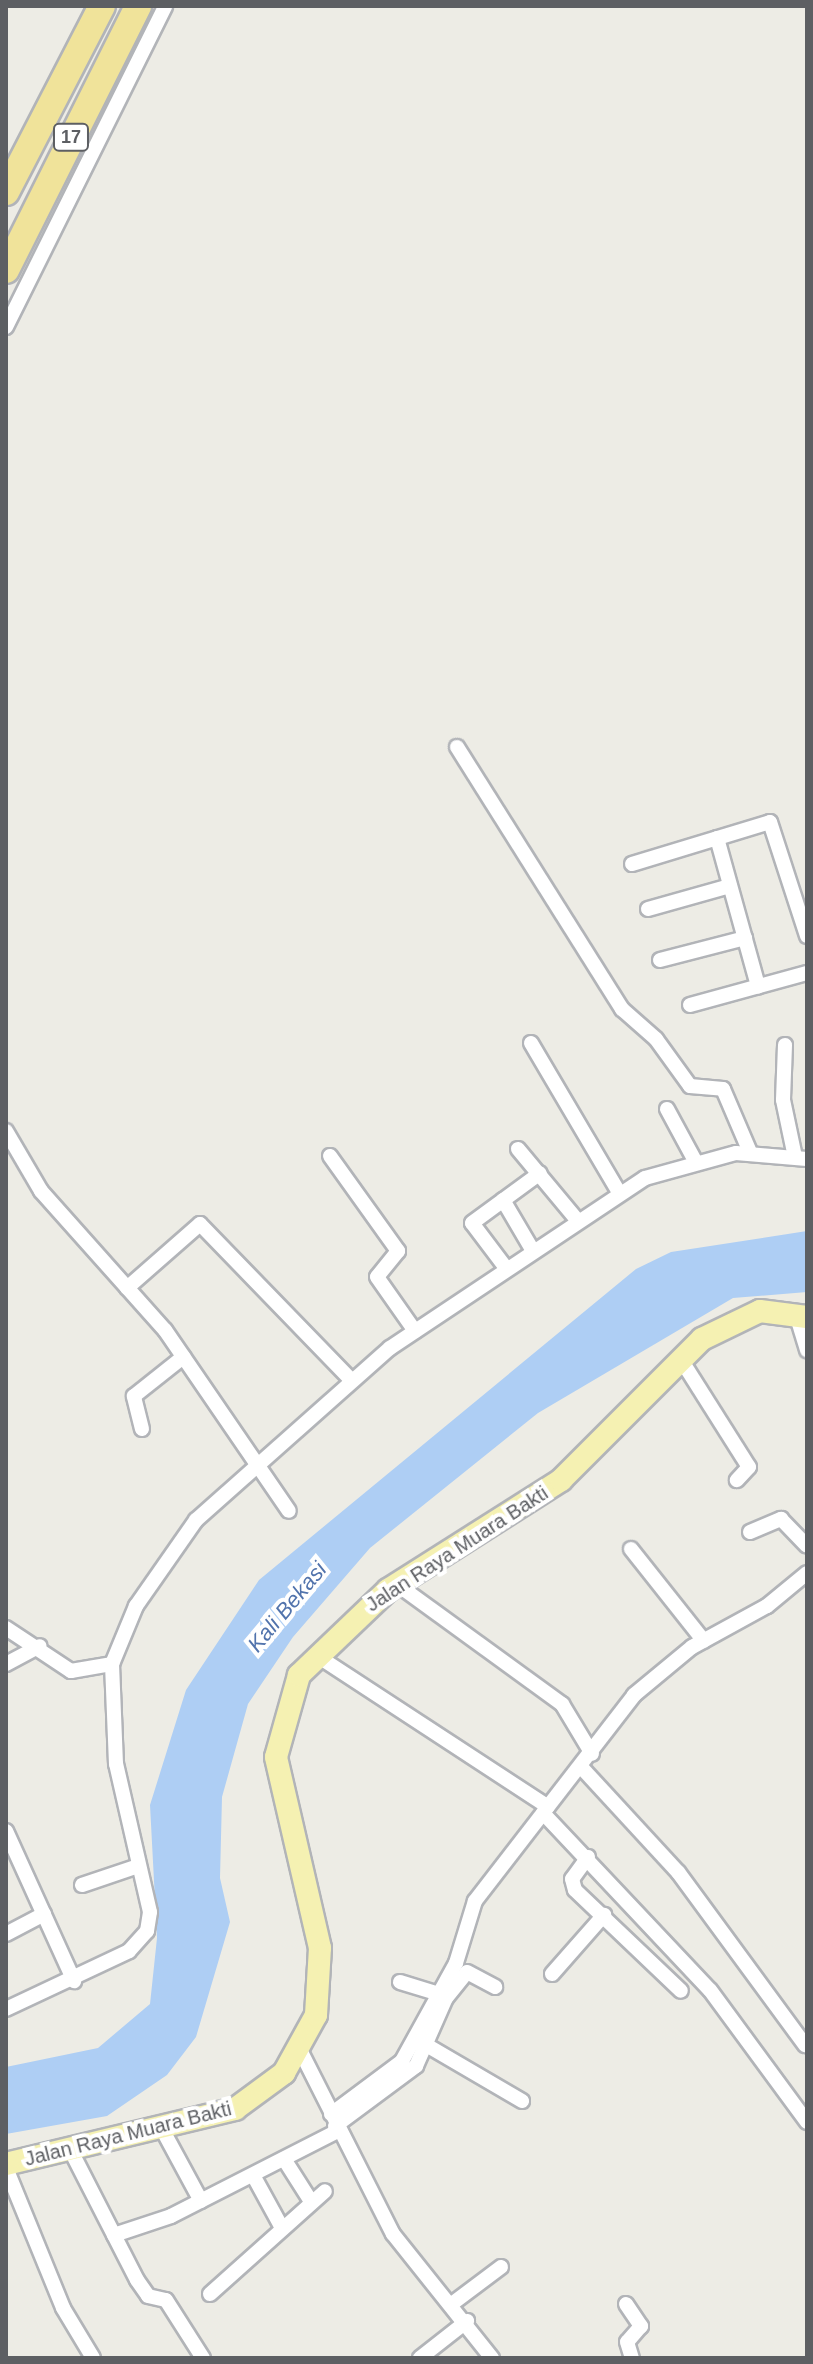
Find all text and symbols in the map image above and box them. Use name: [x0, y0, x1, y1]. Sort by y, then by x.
road number: 17: [51, 123, 91, 151]
street label: Jalan Raya Muara Bakti: [361, 1481, 553, 1617]
water label: Kali Bekasi: [242, 1557, 332, 1657]
street label: Jalan Raya Muara Bakti: [22, 2097, 234, 2171]

